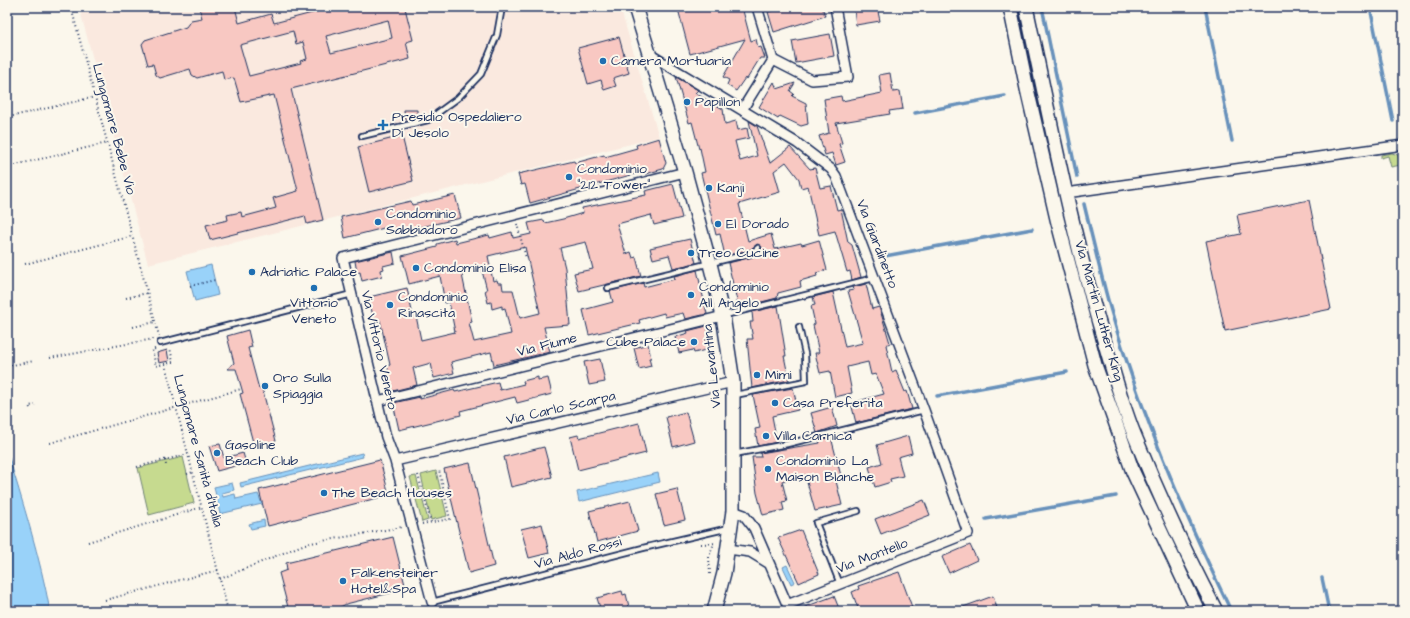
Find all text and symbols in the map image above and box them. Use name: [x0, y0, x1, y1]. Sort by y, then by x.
place label: Camera Mortuaria: [611, 51, 731, 71]
marker: Camera Mortuaria: [598, 56, 608, 66]
street label: Lungomare Bebe Vio: [87, 61, 141, 197]
place label: Papillon: [695, 92, 740, 112]
marker: Papillon: [682, 97, 692, 107]
place label: Presidio Ospedaliero Di Jesolo: [392, 107, 522, 143]
marker: Presidio Ospedaliero Di Jesolo: [377, 119, 389, 131]
place label: Condominio "212 Tower": [577, 159, 650, 195]
marker: Condominio "212 Tower": [564, 172, 574, 182]
place label: Kanji: [717, 178, 744, 198]
marker: Kanji: [704, 183, 714, 193]
street label: Via Giardinetto: [851, 197, 903, 291]
place label: Condominio Sabbiadoro: [386, 204, 458, 240]
place label: El Dorado: [726, 214, 789, 234]
marker: Condominio Sabbiadoro: [373, 217, 383, 227]
marker: El Dorado: [713, 219, 723, 229]
street label: Via Martin Luther King: [1069, 238, 1129, 384]
place label: Treo Cucine: [699, 243, 780, 263]
marker: Treo Cucine: [686, 248, 696, 258]
place label: Condominio Elisa: [424, 258, 526, 278]
place label: Adriatic Palace: [260, 262, 358, 282]
marker: Condominio Elisa: [411, 263, 421, 273]
marker: Adriatic Palace: [247, 267, 257, 277]
place label: Condominio All Angelo: [699, 277, 769, 313]
marker: Vittorio Veneto: [309, 283, 319, 293]
place label: Condominio Rinascita: [398, 287, 468, 323]
street label: Via Vittorio Veneto: [356, 289, 402, 412]
marker: Condominio All Angelo: [686, 290, 696, 300]
place label: Vittorio Veneto: [290, 293, 338, 329]
marker: Condominio Rinascita: [385, 300, 395, 310]
street label: Via Levantina: [698, 323, 726, 409]
street label: Via Fiume: [515, 328, 579, 362]
place label: Cube Palace: [606, 332, 686, 352]
marker: Cube Palace: [689, 337, 699, 347]
place label: Mimi: [765, 365, 792, 385]
place label: Oro Sulla Spiaggia: [273, 368, 331, 404]
marker: Mimi: [752, 370, 762, 380]
street label: Lungomare Sanità d'Italia: [168, 372, 228, 530]
marker: Oro Sulla Spiaggia: [260, 381, 270, 391]
street label: Via Carlo Scarpa: [504, 386, 618, 430]
place label: Casa Preferita: [783, 393, 883, 413]
marker: Casa Preferita: [770, 398, 780, 408]
place label: Villa Carnica: [774, 426, 852, 446]
marker: Villa Carnica: [761, 431, 771, 441]
place label: Gasoline Beach Club: [225, 435, 298, 471]
marker: Gasoline Beach Club: [212, 448, 222, 458]
place label: Condominio La Maison Blanche: [776, 451, 874, 487]
marker: Condominio La Maison Blanche: [763, 464, 773, 474]
place label: The Beach Houses: [332, 483, 452, 503]
marker: The Beach Houses: [319, 488, 329, 498]
street label: Via Aldo Rossi: [532, 532, 624, 574]
street label: Via Montello: [833, 533, 911, 579]
place label: Falkensteiner Hotel&Spa: [351, 563, 438, 599]
marker: Falkensteiner Hotel&Spa: [338, 576, 348, 586]

